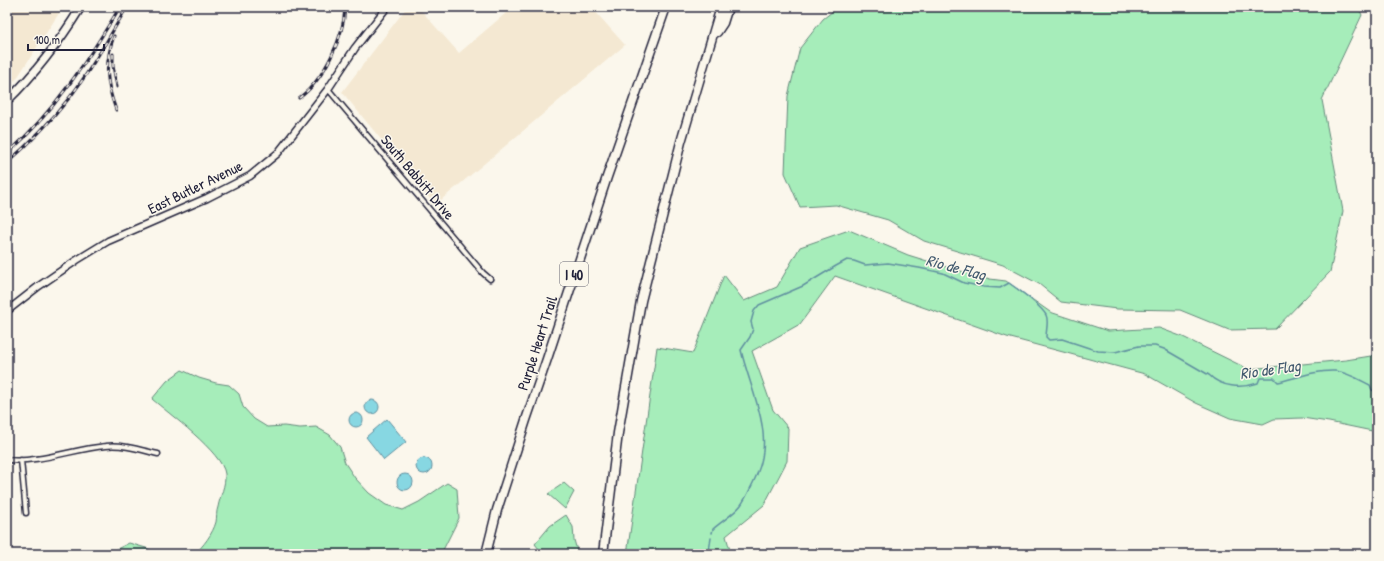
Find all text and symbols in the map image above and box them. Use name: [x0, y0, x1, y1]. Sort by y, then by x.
scale bar: [28, 26, 104, 52]
text: 100 m: [34, 31, 60, 48]
street label: South Babbitt Drive: [376, 130, 460, 224]
street label: East Butler Avenue: [144, 155, 246, 219]
water label: Rio de Flag: [924, 248, 989, 286]
road number: I 40: [560, 262, 588, 286]
street label: Purple Heart Trail: [512, 293, 562, 393]
water label: Rio de Flag: [1238, 354, 1303, 384]

